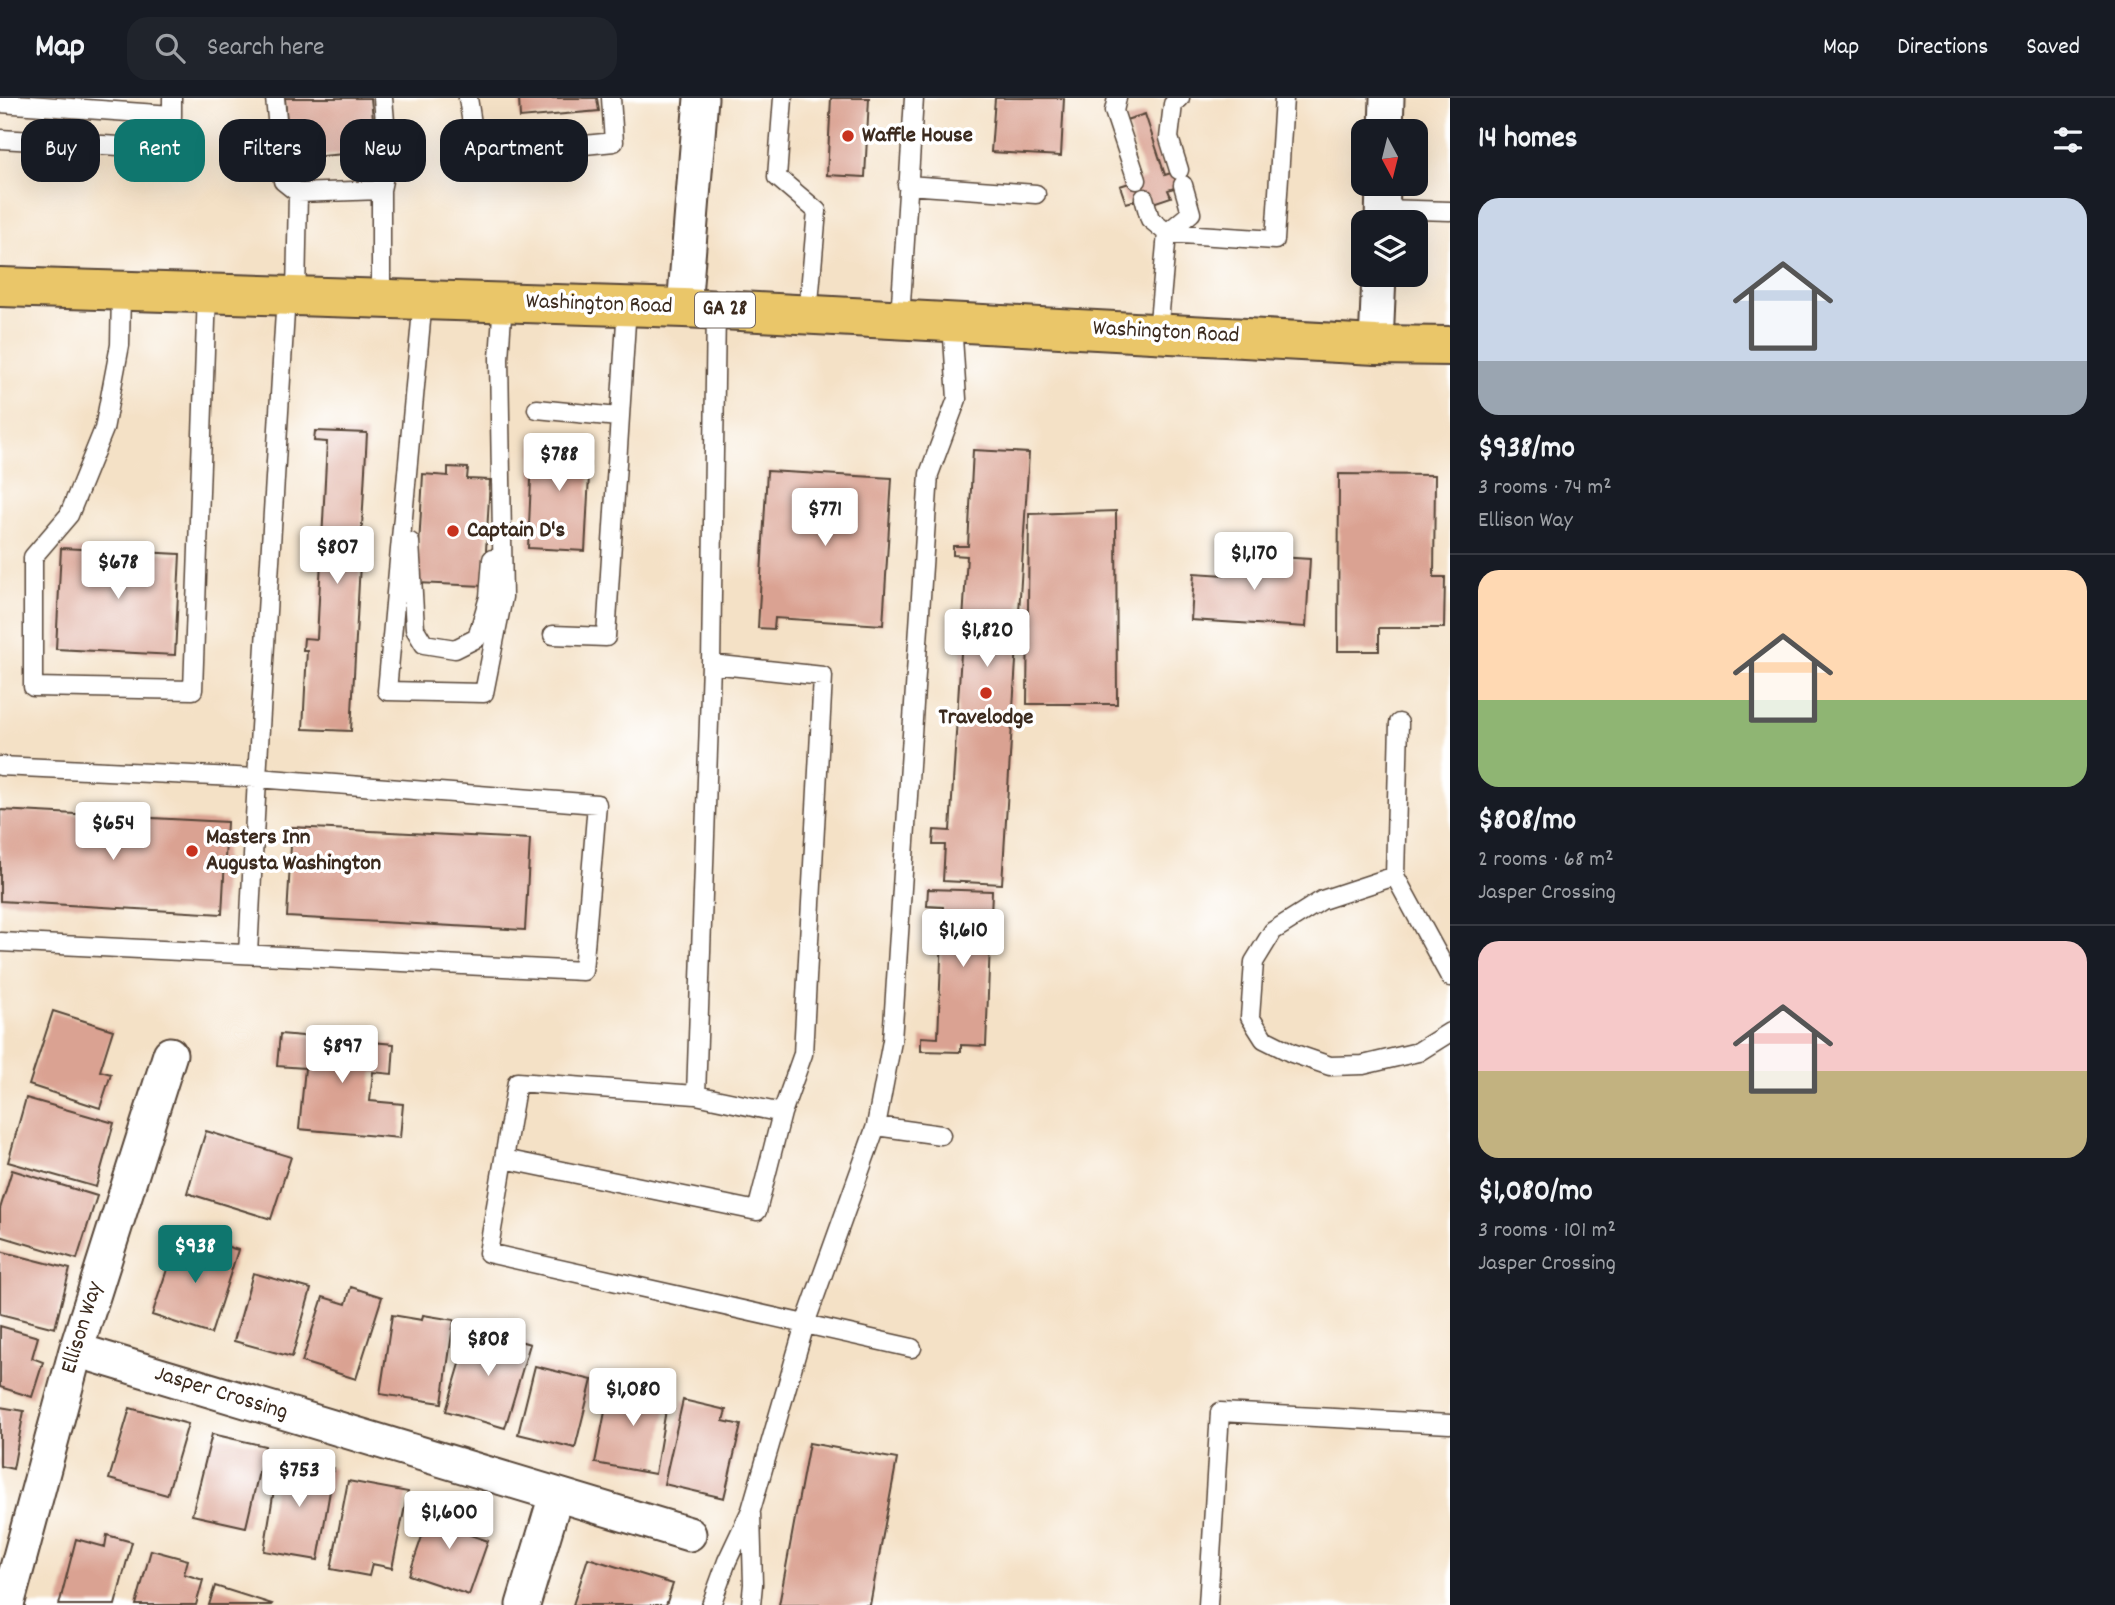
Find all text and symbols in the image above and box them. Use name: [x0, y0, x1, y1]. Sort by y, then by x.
search box: [127, 17, 617, 80]
text: Map: [35, 25, 85, 72]
icon: search: [151, 29, 189, 67]
text: Search here: [207, 30, 325, 67]
text: Map: [1823, 31, 1859, 65]
text: Directions: [1897, 31, 1988, 65]
text: Saved: [2026, 31, 2080, 65]
chip: Buy: [21, 119, 100, 182]
chip: Rent: [114, 119, 205, 182]
chip: Filters: [219, 119, 326, 182]
chip: New: [340, 119, 426, 182]
chip: Apartment: [440, 119, 588, 182]
north arrow: [1351, 119, 1428, 196]
map controls: [1351, 119, 1428, 287]
text: 14 homes: [1478, 119, 1577, 162]
place label: Waffle House: [862, 120, 973, 153]
icon: filters: [2049, 121, 2087, 159]
marker: Waffle House: [840, 128, 856, 144]
button: layers: [1351, 210, 1428, 287]
icon: home: [1720, 243, 1846, 369]
street label: Washington Road: [525, 286, 673, 324]
road number: GA 28: [695, 292, 755, 328]
street label: Washington Road: [1092, 313, 1240, 353]
text: $938/mo: [1478, 429, 1575, 472]
pin: $788: [518, 434, 600, 493]
text: $788: [540, 439, 578, 472]
text: 3 rooms · 74 m²: [1478, 472, 1612, 505]
pin: $771: [784, 489, 866, 548]
text: $771: [808, 494, 842, 527]
text: Ellison Way: [1478, 505, 1573, 538]
place label: Captain D's: [467, 515, 566, 548]
marker: Captain D's: [445, 523, 461, 539]
pin: $807: [296, 526, 378, 586]
text: $807: [316, 532, 358, 565]
pin: $1,170: [1197, 532, 1311, 592]
text: $1,170: [1230, 538, 1278, 571]
pin: $678: [77, 542, 159, 601]
text: $678: [98, 547, 138, 580]
pin: $1,820: [930, 610, 1044, 669]
text: $1,820: [961, 615, 1013, 648]
icon: home: [1720, 615, 1846, 741]
marker: Travelodge: [978, 685, 994, 701]
place label: Travelodge: [939, 702, 1033, 735]
text: $808/mo: [1478, 801, 1576, 844]
pin: $654: [72, 802, 154, 862]
text: $654: [91, 808, 135, 841]
place label: Masters Inn Augusta Washington: [206, 822, 382, 881]
marker: Masters Inn Augusta Washington: [184, 843, 200, 859]
text: 2 rooms · 68 m²: [1478, 844, 1614, 877]
text: Jasper Crossing: [1478, 877, 1616, 910]
pin: $1,610: [906, 910, 1020, 969]
text: $1,610: [938, 915, 988, 948]
icon: home: [1720, 986, 1846, 1112]
pin: $897: [301, 1026, 383, 1085]
text: $897: [322, 1031, 362, 1064]
text: $1,080/mo: [1478, 1172, 1593, 1215]
text: 3 rooms · 101 m²: [1478, 1215, 1616, 1248]
pin: $938: [154, 1226, 236, 1285]
text: $938: [174, 1231, 216, 1264]
text: Jasper Crossing: [1478, 1248, 1616, 1281]
street label: Ellison Way: [53, 1277, 113, 1378]
pin: $808: [447, 1318, 529, 1378]
text: $808: [467, 1324, 509, 1357]
street label: Jasper Crossing: [150, 1358, 292, 1430]
pin: $1,080: [576, 1368, 690, 1428]
text: $1,080: [605, 1374, 661, 1407]
pin: $753: [258, 1450, 340, 1509]
text: $753: [278, 1455, 320, 1488]
pin: $1,600: [392, 1492, 506, 1551]
text: $1,600: [420, 1497, 478, 1530]

